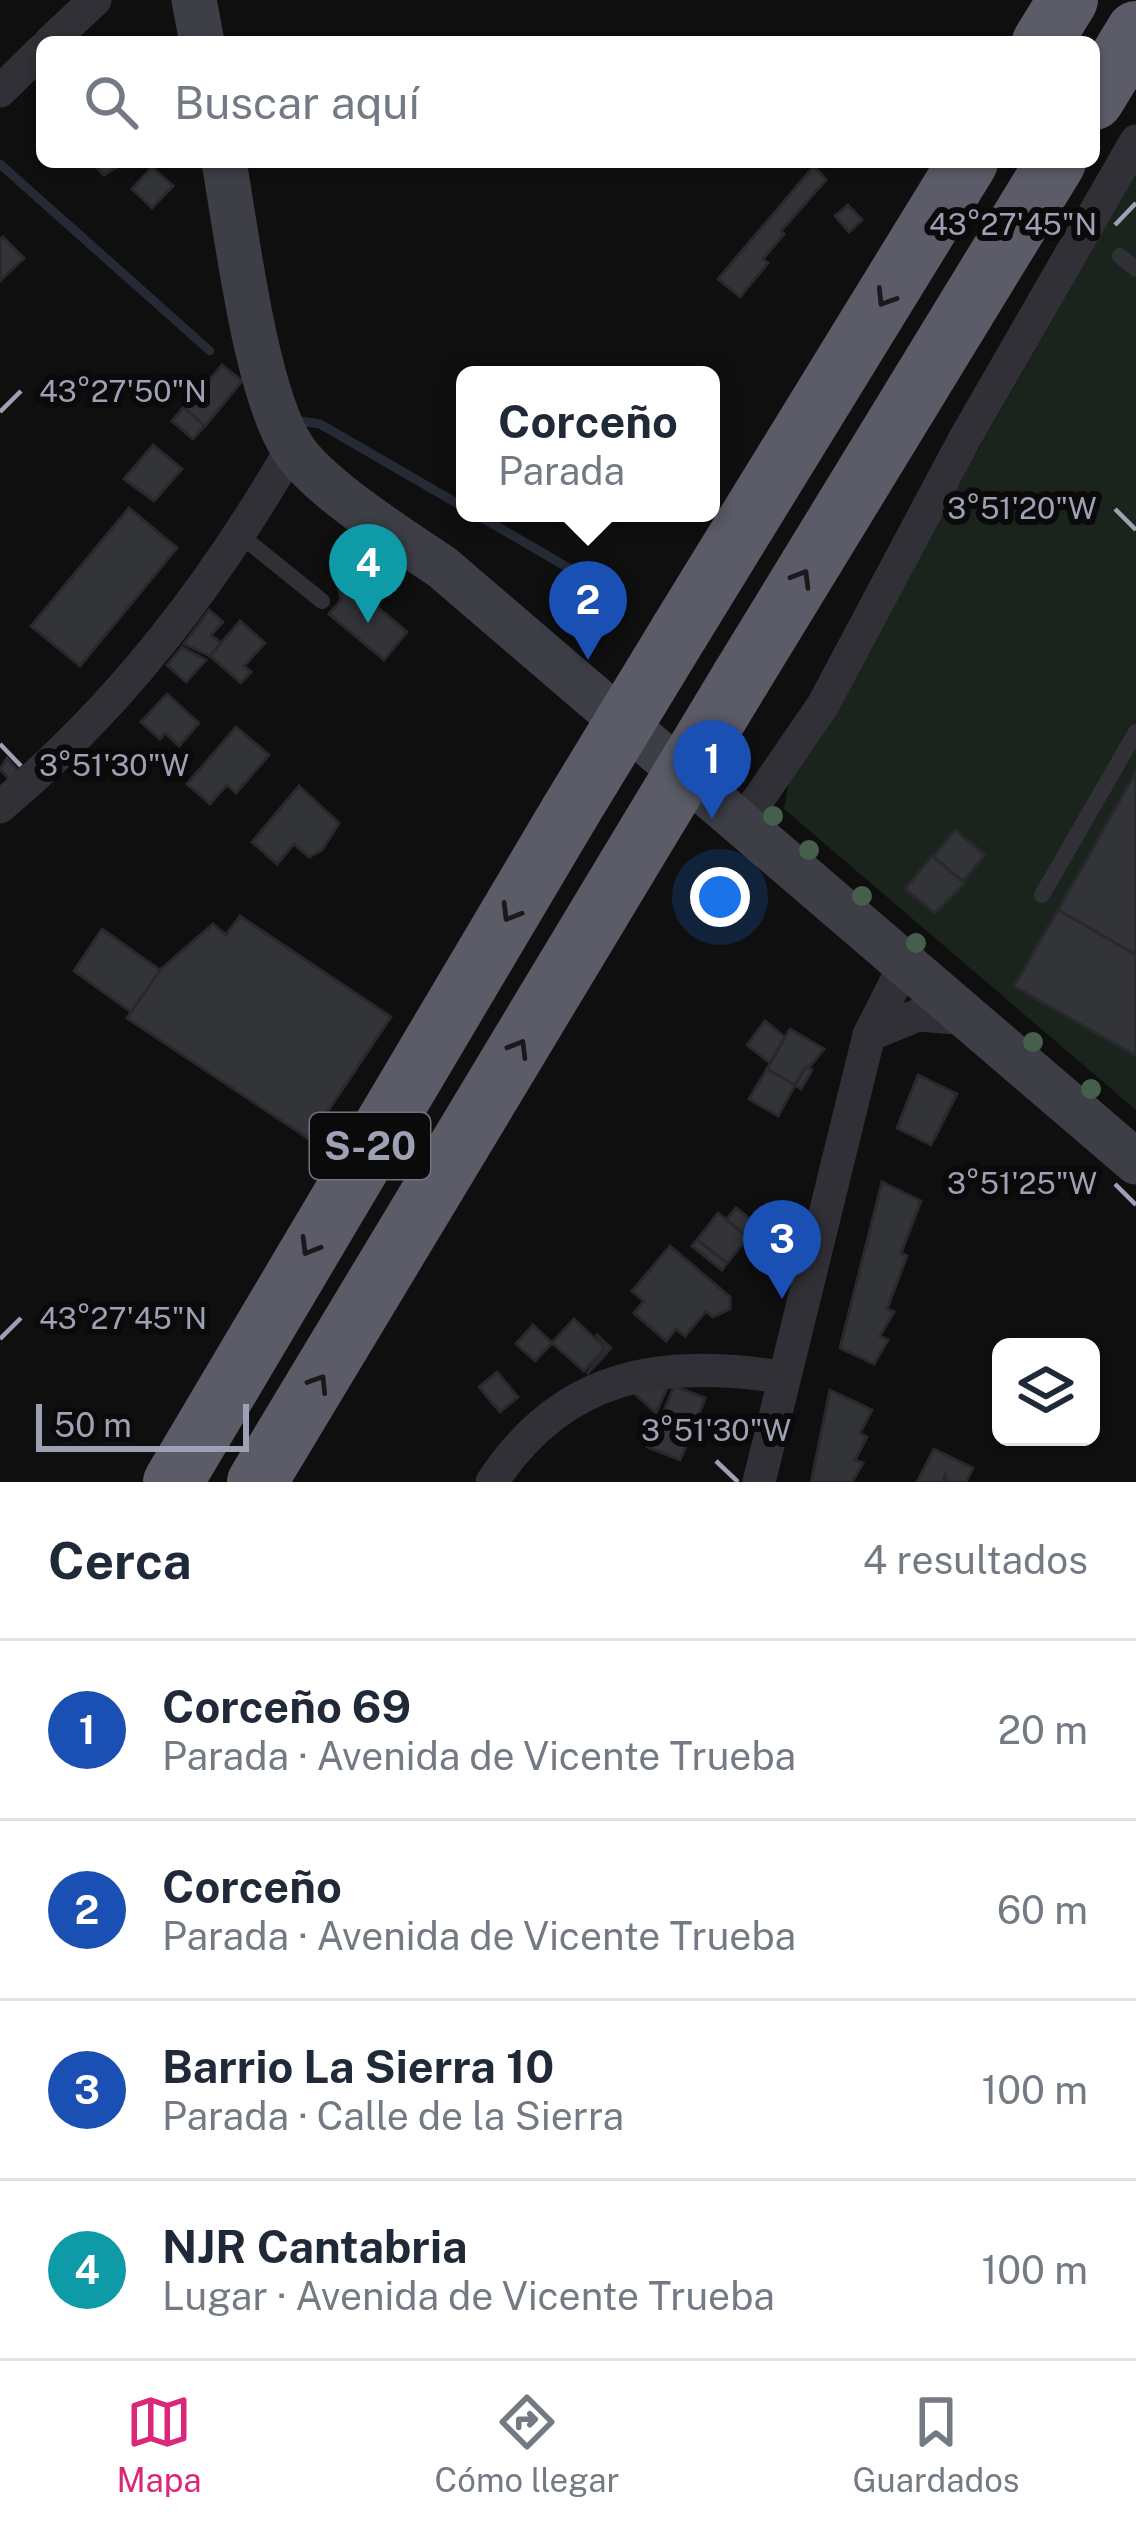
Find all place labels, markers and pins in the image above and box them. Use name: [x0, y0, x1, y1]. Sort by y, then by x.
pin: 4: [329, 524, 407, 623]
pin: 2: [549, 561, 627, 660]
pin: 1: [673, 720, 751, 819]
pin: 3: [743, 1200, 821, 1299]

